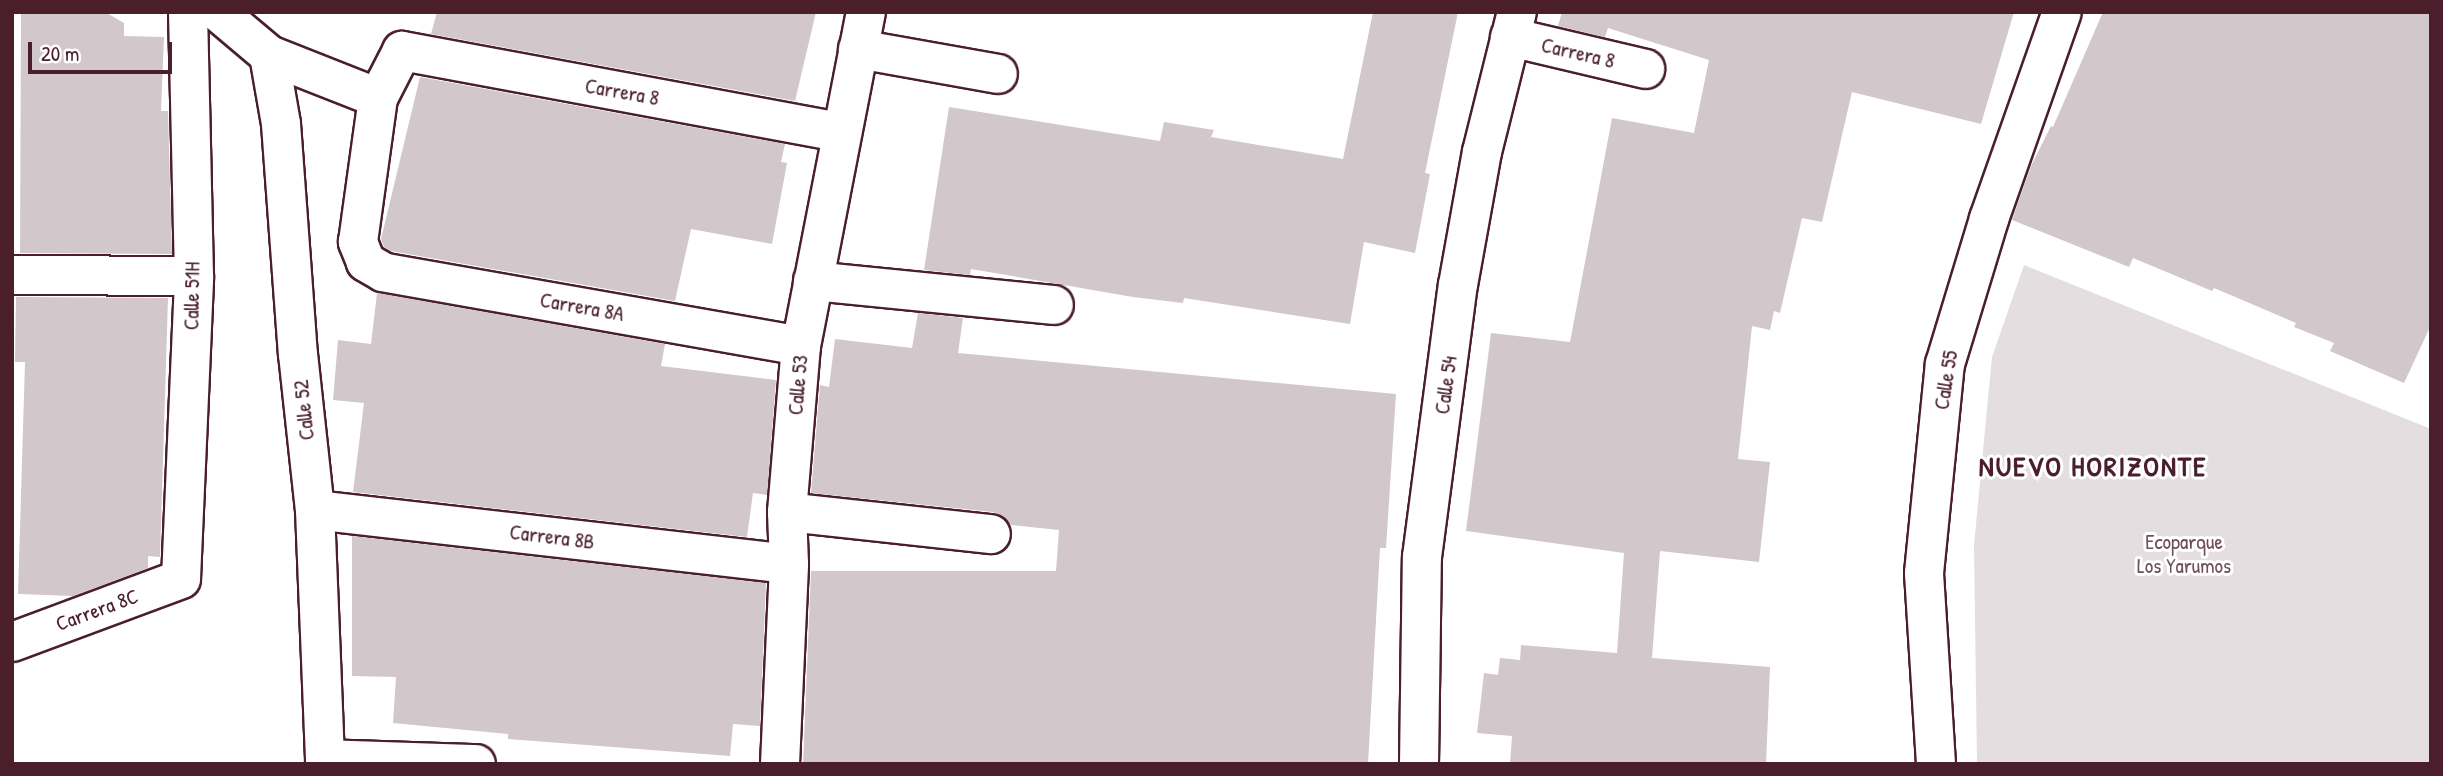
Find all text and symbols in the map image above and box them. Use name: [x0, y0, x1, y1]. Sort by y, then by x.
scale bar: [32, 28, 175, 72]
street label: Carrera 8: [1539, 32, 1617, 74]
text: 20 m: [41, 39, 79, 68]
street label: Carrera 8: [583, 73, 661, 111]
street label: Calle 51H: [179, 262, 205, 330]
street label: Carrera 8A: [538, 287, 626, 327]
street label: Calle 55: [1929, 349, 1963, 411]
street label: Calle 53: [783, 354, 813, 416]
street label: Calle 54: [1429, 354, 1463, 416]
street label: Calle 52: [288, 379, 320, 441]
district label: NUEVO HORIZONTE: [1981, 449, 2205, 483]
street label: Carrera 8B: [508, 519, 596, 555]
park label: Ecoparque Los Yarumos: [2137, 529, 2231, 579]
street label: Carrera 8C: [52, 583, 142, 637]

